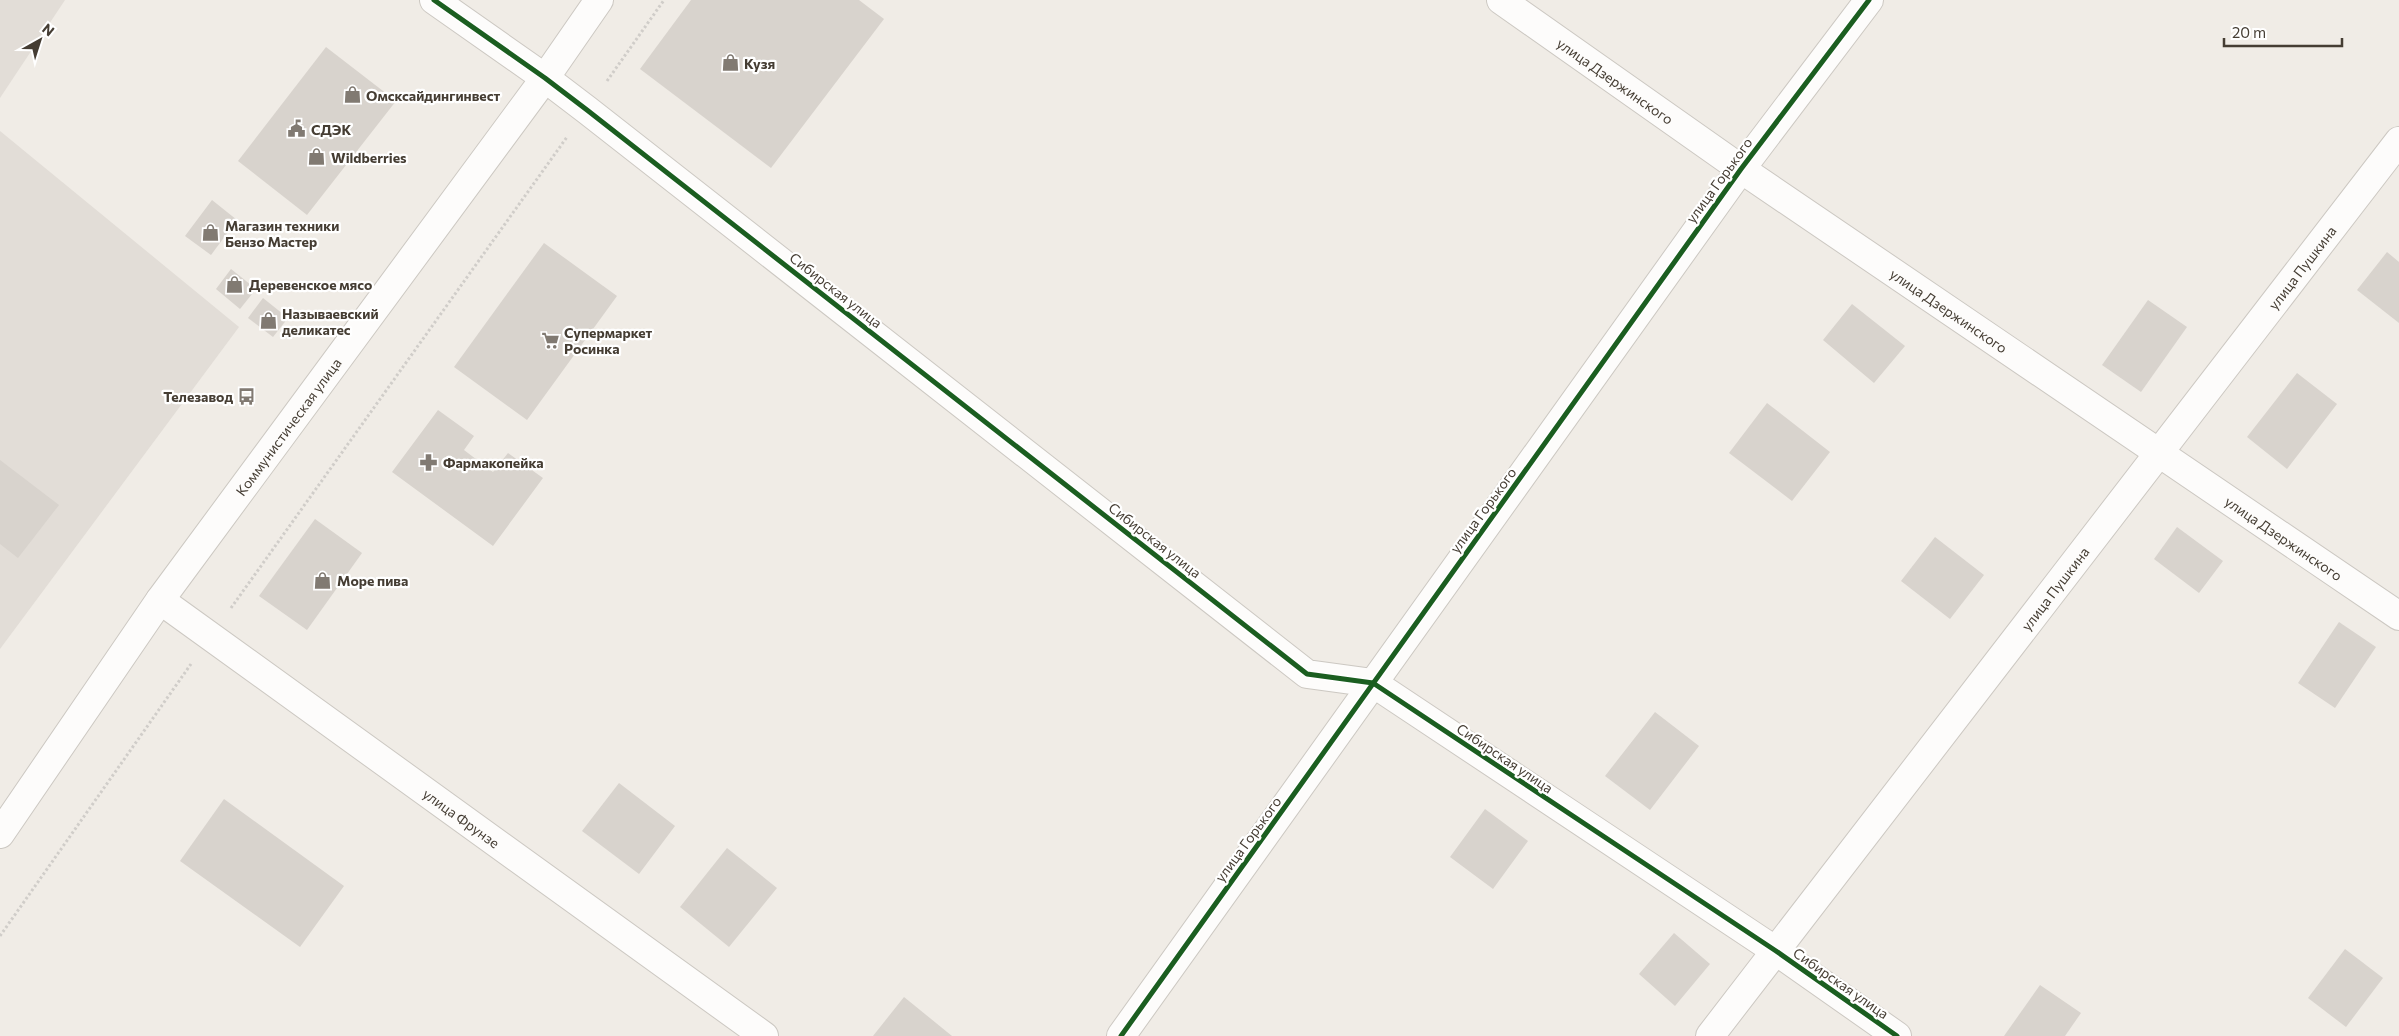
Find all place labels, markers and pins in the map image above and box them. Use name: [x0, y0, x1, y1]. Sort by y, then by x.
shop icon: Кузя: [720, 53, 740, 73]
place label: Кузя: [744, 55, 775, 72]
shop icon: Омсксайдингинвест: [342, 85, 362, 105]
place label: Омсксайдингинвест: [366, 87, 500, 104]
public building icon: СДЭК: [287, 119, 307, 139]
place label: СДЭК: [311, 121, 351, 138]
shop icon: Wildberries: [307, 147, 327, 167]
place label: Wildberries: [331, 149, 407, 166]
place label: Магазин техники Бензо Мастер: [225, 217, 339, 250]
shop icon: Магазин техники Бензо Мастер: [201, 223, 221, 243]
shop icon: Деревенское мясо: [225, 274, 245, 294]
place label: Деревенское мясо: [249, 276, 372, 293]
place label: Называевский деликатес: [282, 305, 379, 338]
shop icon: Называевский деликатес: [258, 311, 278, 331]
place label: Супермаркет Росинка: [564, 324, 653, 357]
supermarket icon: Супермаркет Росинка: [540, 330, 560, 350]
bus stop icon: Телезавод: [237, 386, 257, 406]
place label: Телезавод: [163, 388, 233, 405]
pharmacy icon: Фармакопейка: [419, 452, 439, 472]
place label: Фармакопейка: [443, 454, 544, 471]
shop icon: Море пива: [313, 570, 333, 590]
place label: Море пива: [337, 572, 408, 589]

